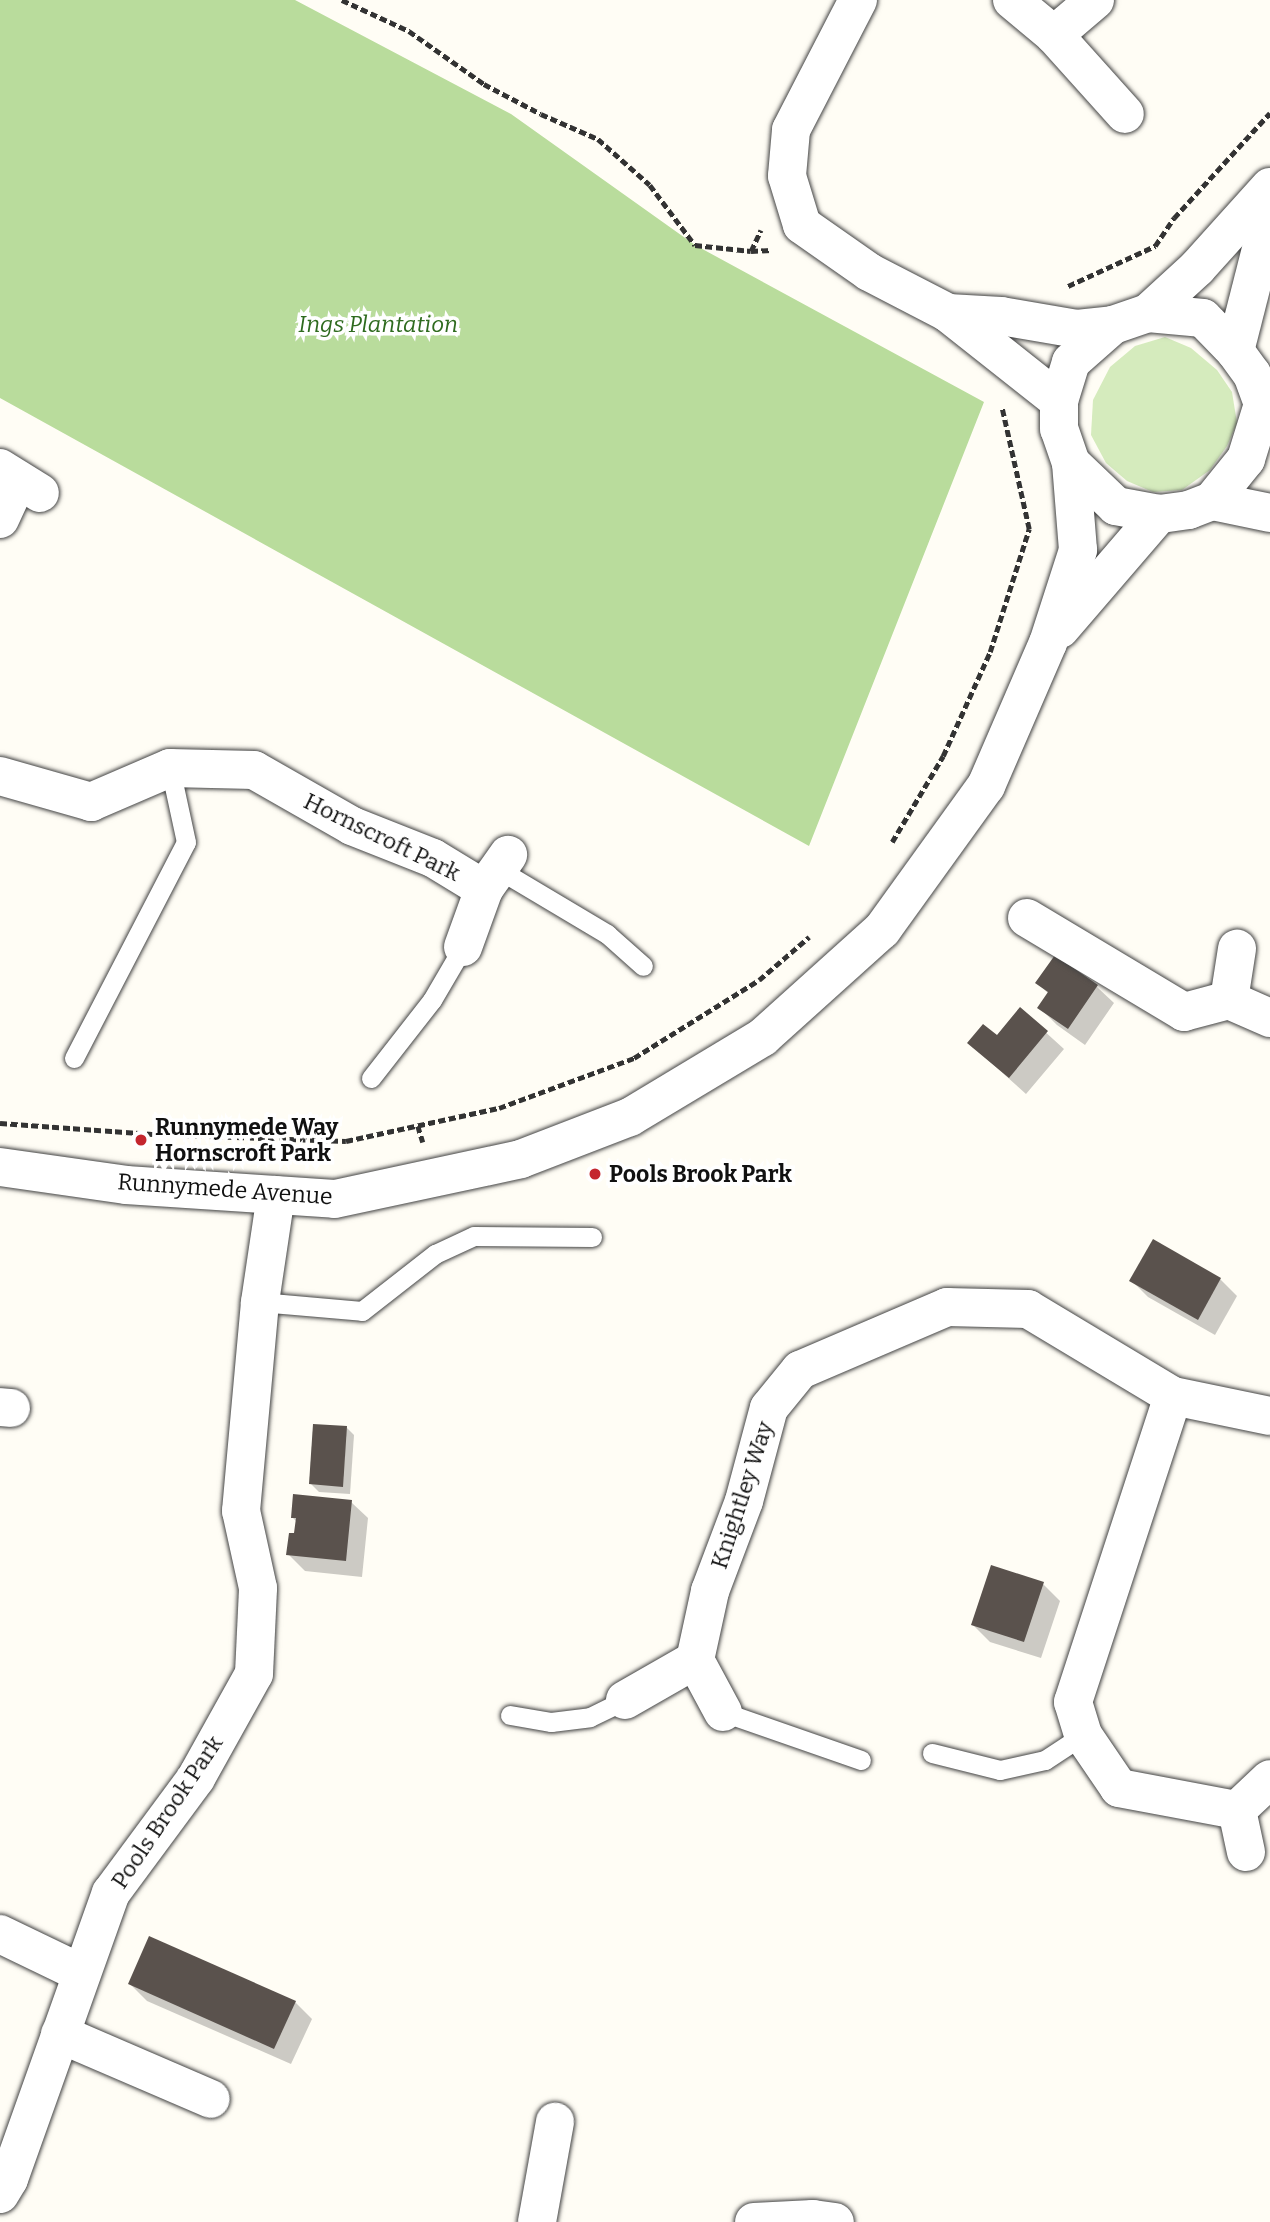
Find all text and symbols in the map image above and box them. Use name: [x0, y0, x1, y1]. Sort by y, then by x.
park label: Ings Plantation: [298, 310, 458, 338]
street label: Hornscroft Park: [299, 787, 465, 887]
place label: Runnymede Way Hornscroft Park: [155, 1113, 338, 1167]
marker: Runnymede Way Hornscroft Park: [133, 1132, 149, 1148]
place label: Pools Brook Park: [609, 1160, 792, 1188]
marker: Pools Brook Park: [587, 1166, 603, 1182]
street label: Runnymede Avenue: [116, 1168, 334, 1210]
street label: Knightley Way: [705, 1418, 779, 1572]
street label: Pools Brook Park: [106, 1730, 228, 1894]

